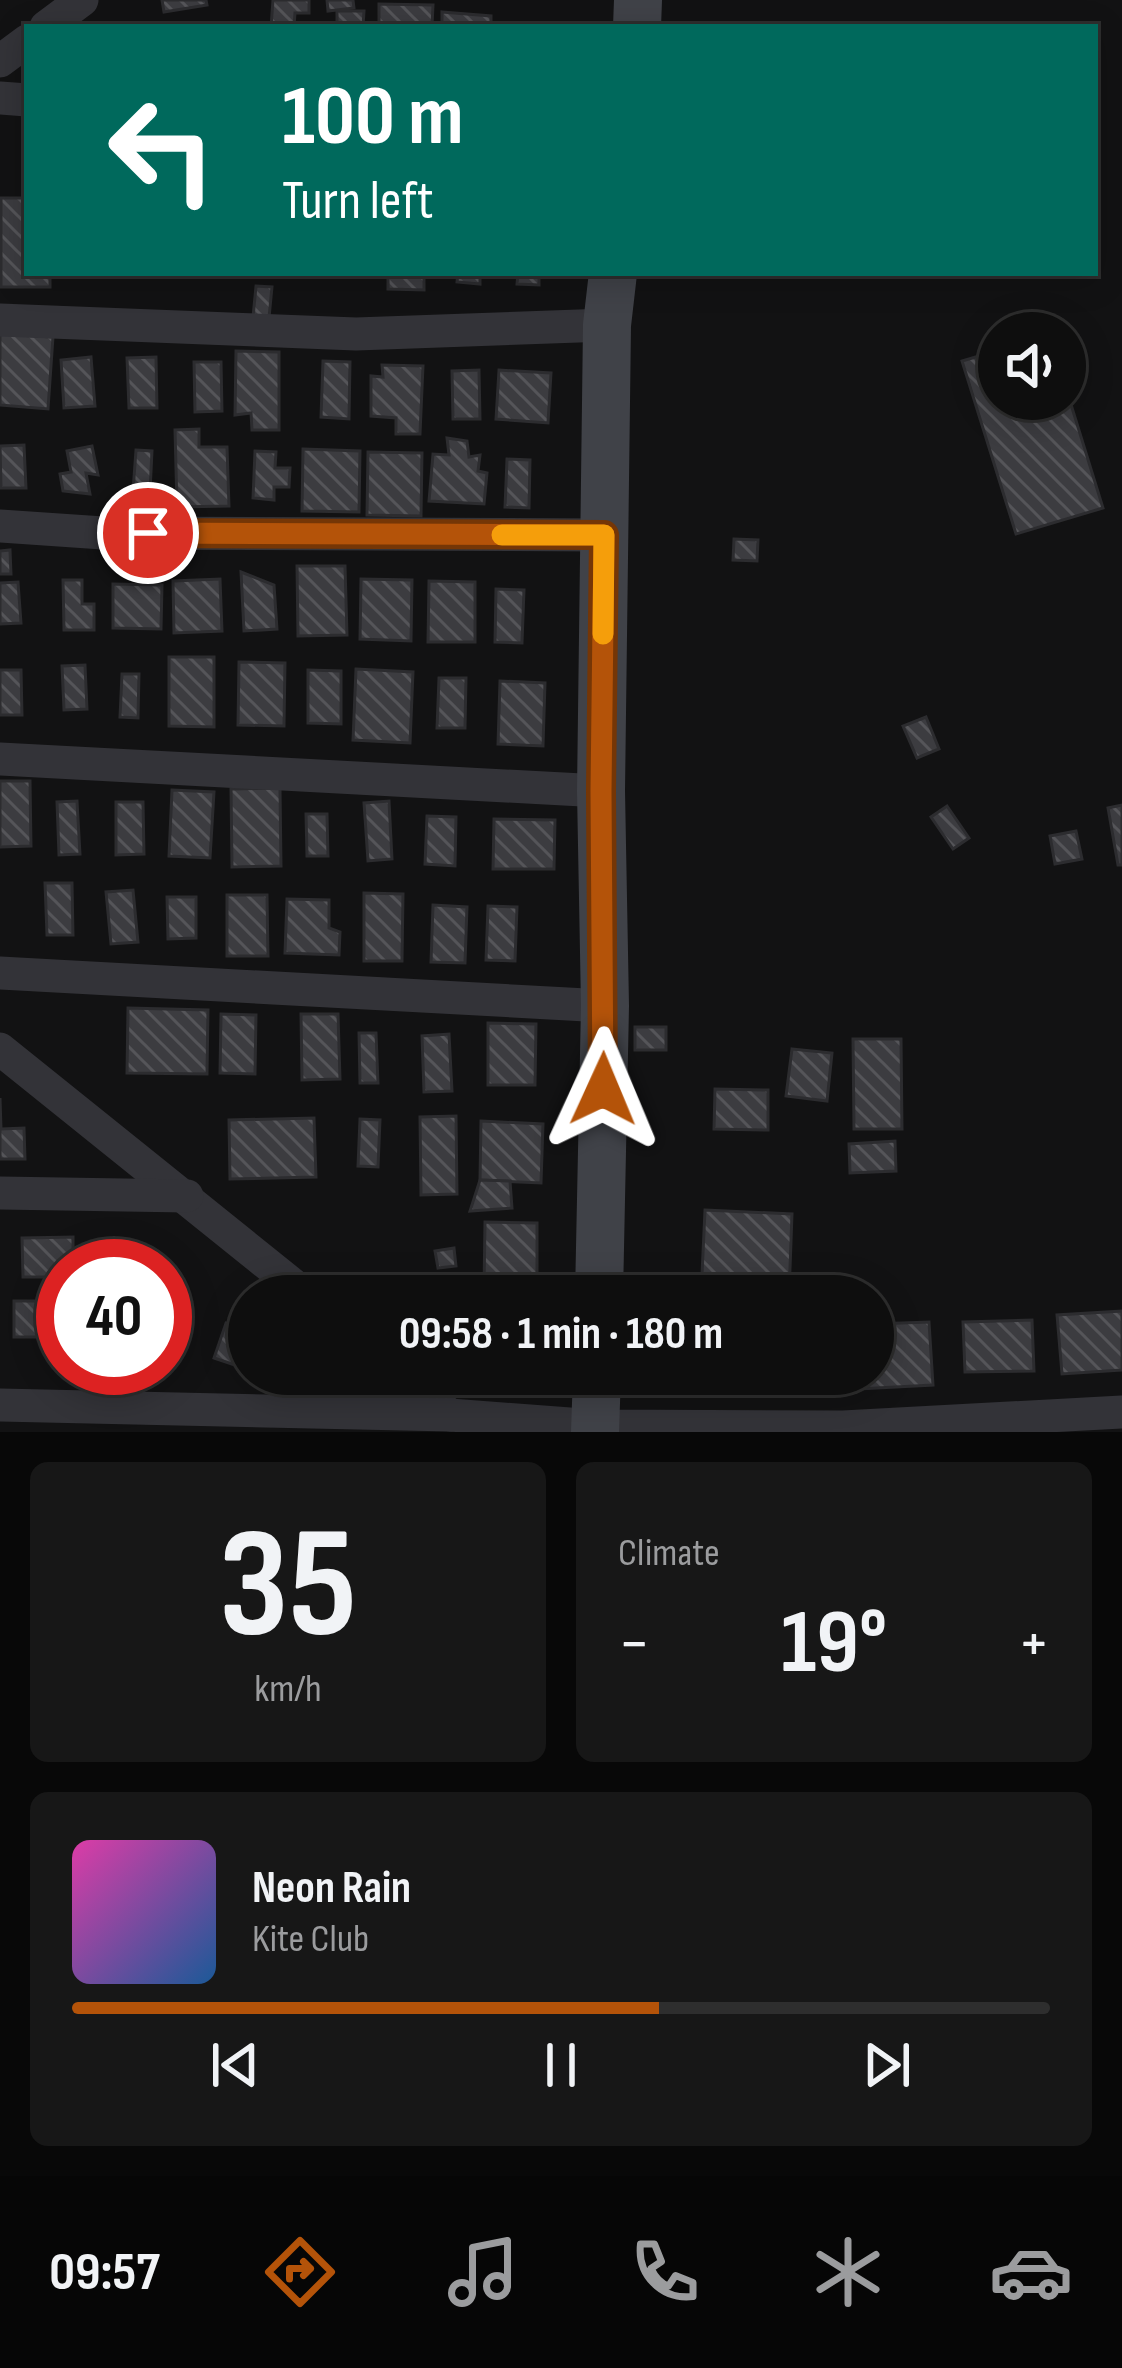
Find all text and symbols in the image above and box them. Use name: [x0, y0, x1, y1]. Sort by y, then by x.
text: 100 m: [282, 67, 464, 168]
icon: left: [84, 72, 240, 228]
text: Turn left: [282, 169, 434, 234]
map controls: [978, 312, 1086, 420]
button: sound: [978, 312, 1086, 420]
pin: [97, 482, 199, 584]
icon: arrive: [115, 500, 181, 566]
position arrow: [540, 1026, 666, 1152]
speed limit sign: 40: [36, 1239, 192, 1395]
text: 09:58 · 1 min · 180 m: [399, 1307, 723, 1362]
text: 35: [219, 1494, 357, 1681]
text: Climate: [618, 1530, 720, 1577]
text: 19°: [781, 1590, 887, 1698]
text: −: [618, 1605, 650, 1684]
text: +: [1018, 1605, 1050, 1684]
text: km/h: [254, 1666, 322, 1713]
text: Neon Rain: [252, 1861, 411, 1916]
text: Kite Club: [252, 1916, 369, 1963]
icon: previous: [202, 2032, 268, 2098]
icon: pause: [528, 2032, 594, 2098]
icon: next: [854, 2032, 920, 2098]
icon: directions: [258, 2230, 342, 2314]
icon: music: [441, 2230, 525, 2314]
icon: phone: [623, 2230, 707, 2314]
icon: climate: [806, 2230, 890, 2314]
icon: car: [989, 2230, 1073, 2314]
text: 09:57: [49, 2240, 160, 2305]

